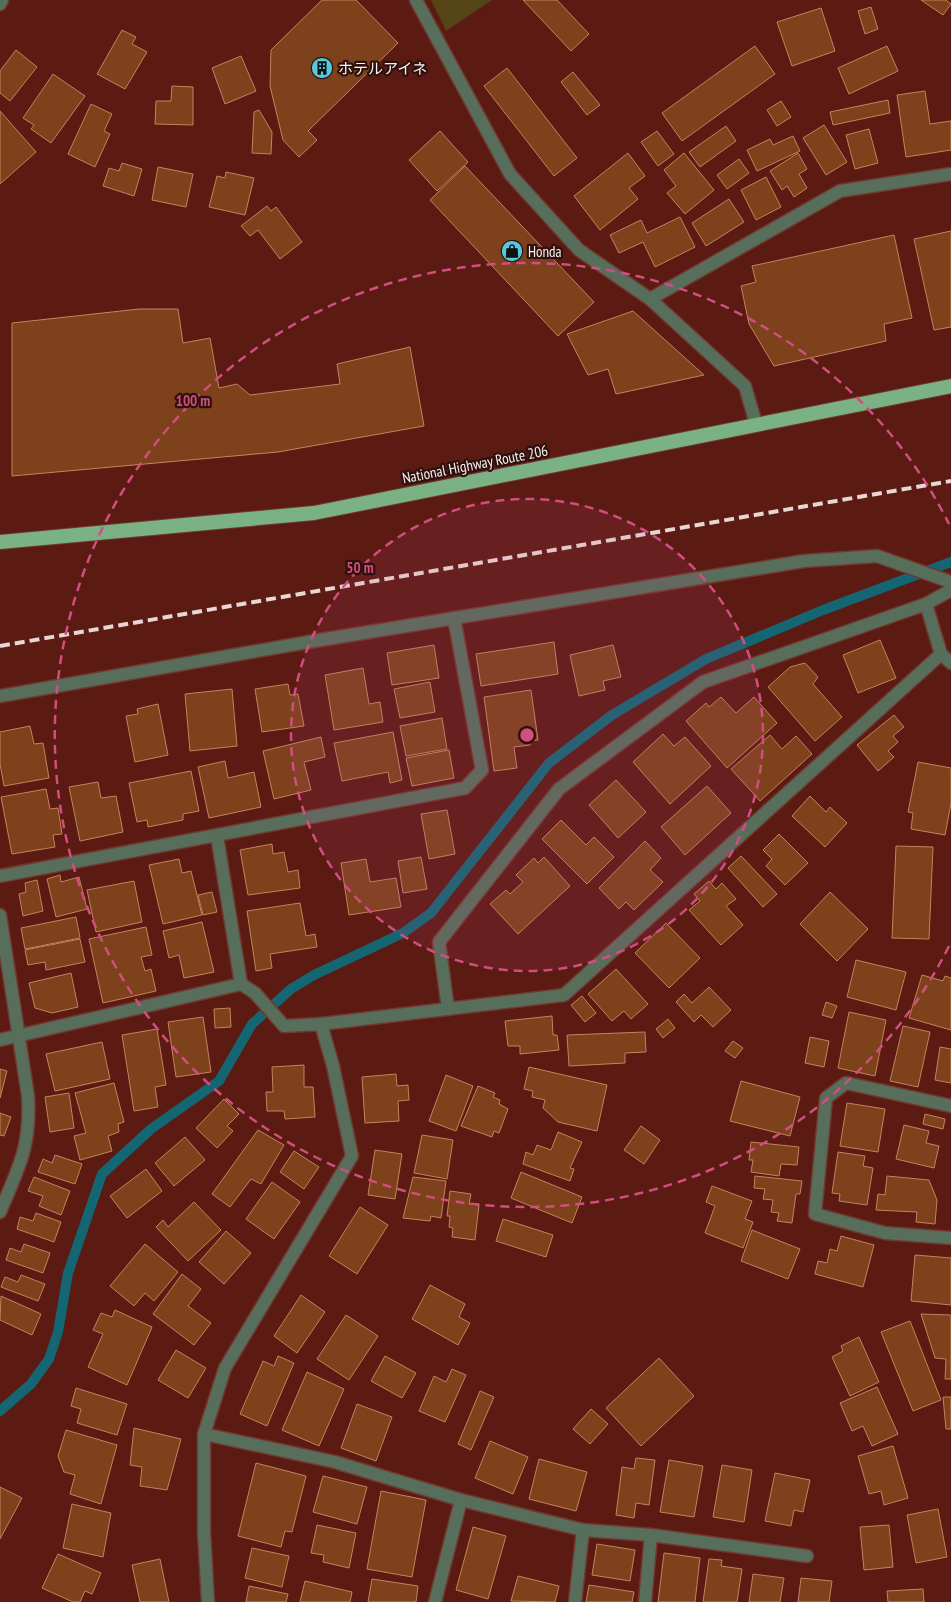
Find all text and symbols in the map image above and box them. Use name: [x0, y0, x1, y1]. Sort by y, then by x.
building icon: ホテルアイネ: [310, 56, 334, 80]
place label: ホテルアイネ: [338, 59, 427, 78]
shop icon: Honda: [500, 239, 524, 263]
place label: Honda: [528, 242, 562, 261]
text: 100 m: [176, 391, 210, 410]
street label: National Highway Route 206: [401, 441, 550, 487]
text: 50 m: [346, 558, 374, 577]
centre of rings: [518, 726, 536, 744]

